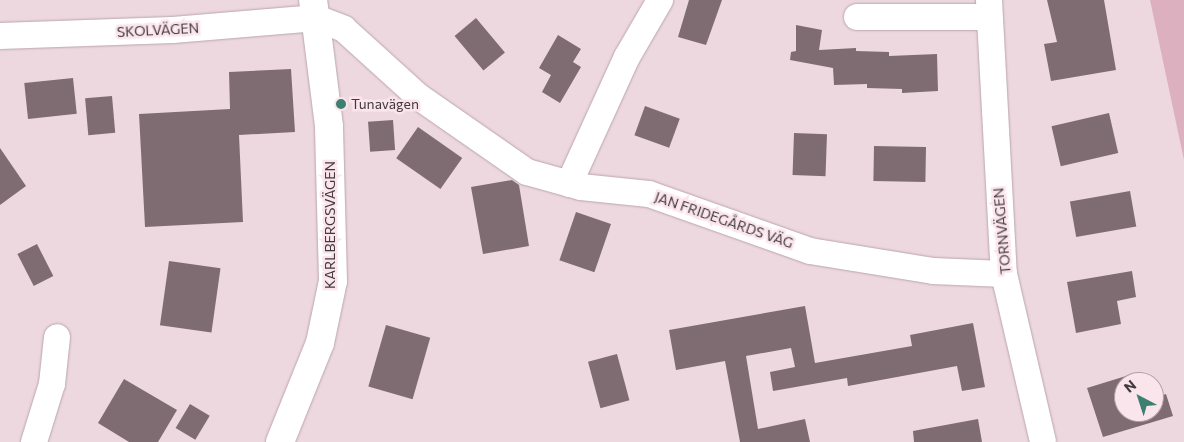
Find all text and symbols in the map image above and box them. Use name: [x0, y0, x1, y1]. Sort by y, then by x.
street label: SKOLVÄGEN: [116, 19, 200, 41]
place label: Tunavägen: [351, 96, 419, 112]
marker: Tunavägen: [335, 98, 347, 110]
street label: KARLBERGSVÄGEN: [322, 161, 338, 289]
street label: TORNVÄGEN: [990, 187, 1014, 275]
street label: JAN FRIDEGÅRDS VÄG: [652, 188, 796, 252]
north arrow: [1114, 372, 1164, 422]
text: N: [1120, 376, 1139, 396]

